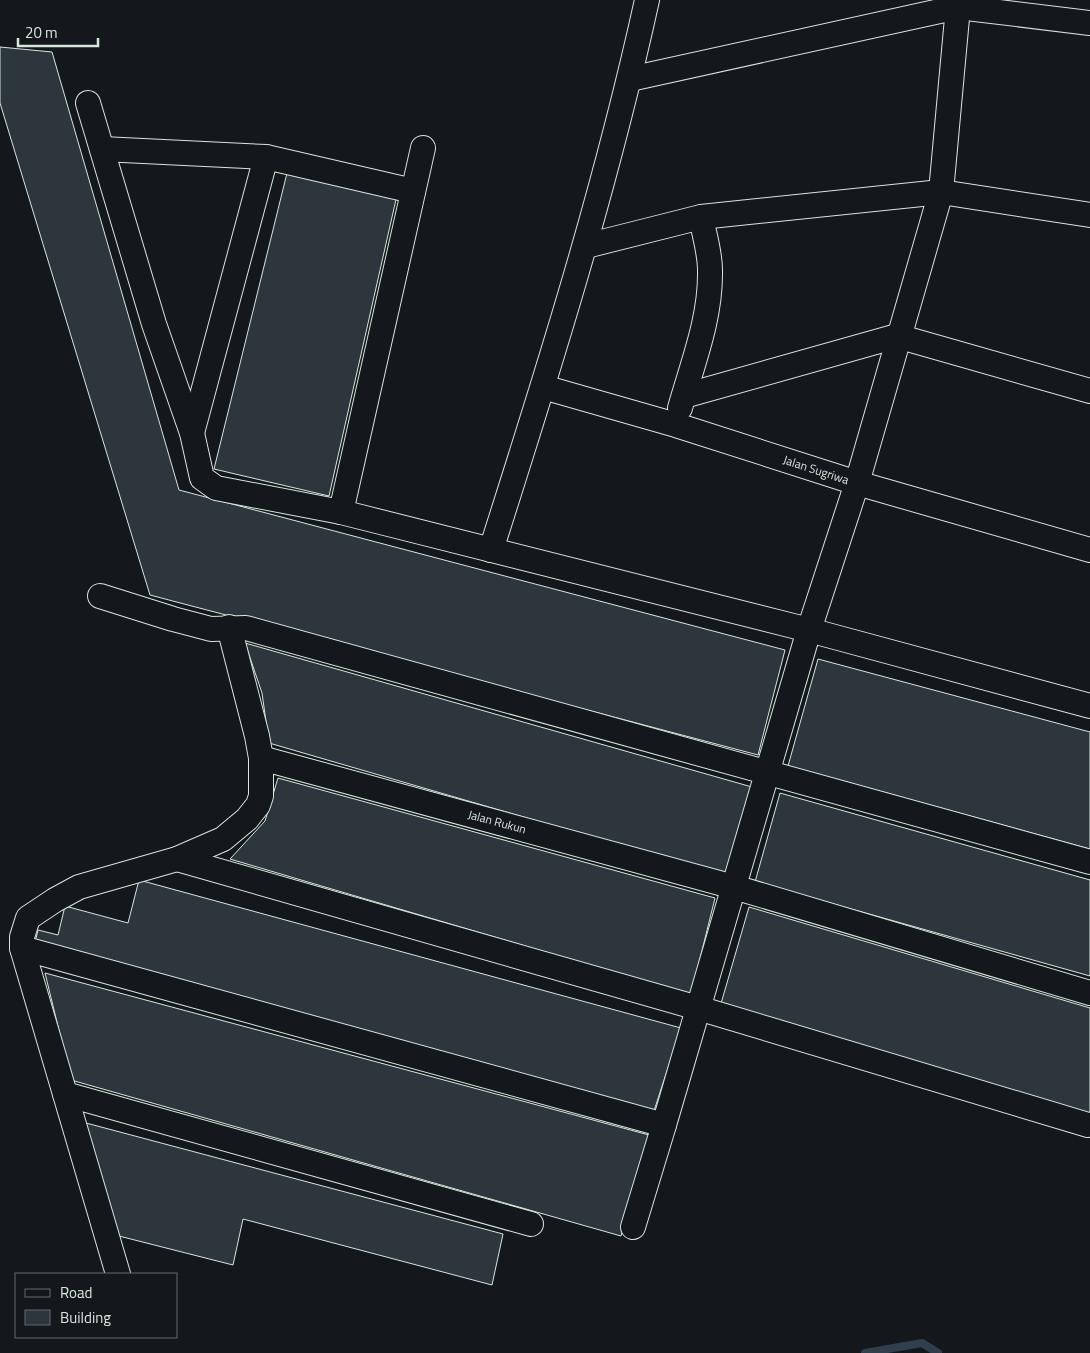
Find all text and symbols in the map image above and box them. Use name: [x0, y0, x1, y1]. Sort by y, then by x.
scale bar: [18, 15, 98, 47]
text: 20 m: [25, 21, 58, 44]
street label: Jalan Sugriwa: [781, 450, 852, 489]
street label: Jalan Rukun: [466, 805, 528, 838]
legend: [15, 1273, 178, 1338]
text: Road: [60, 1281, 92, 1304]
text: Building: [60, 1306, 111, 1329]

